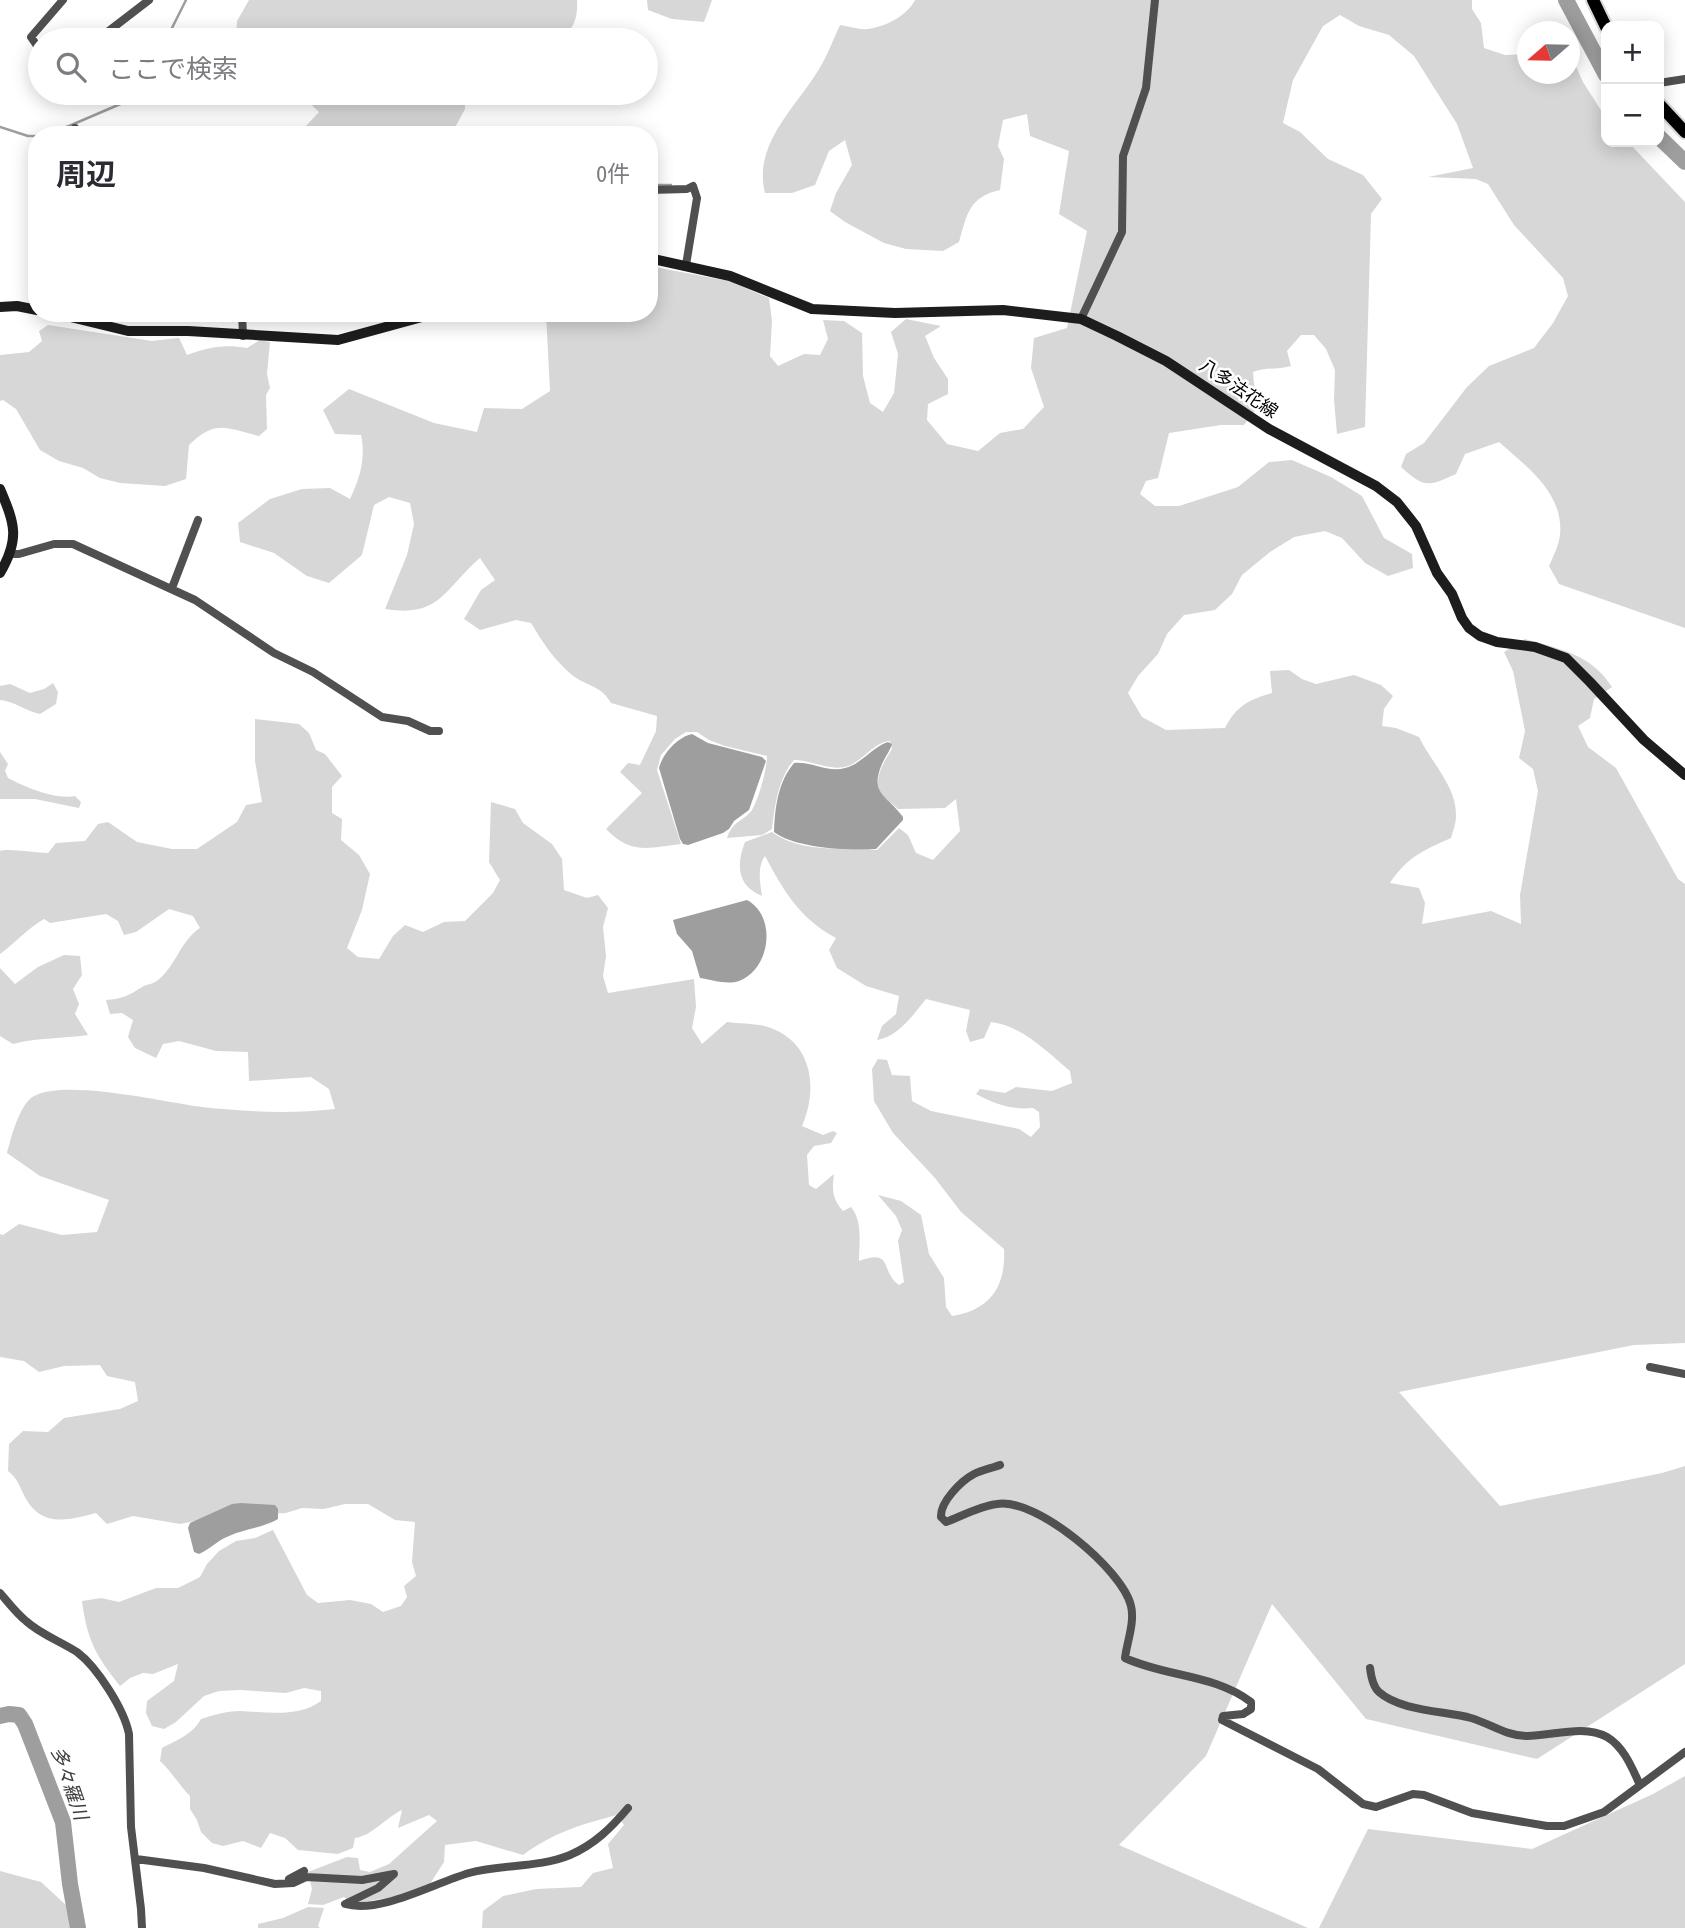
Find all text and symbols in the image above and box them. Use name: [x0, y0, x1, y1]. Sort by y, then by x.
north arrow: [1517, 21, 1580, 84]
map controls: [1601, 21, 1664, 147]
button: +: [1601, 21, 1664, 84]
search box: [28, 28, 658, 105]
icon: search: [52, 48, 90, 86]
text: ここで検索: [108, 54, 238, 84]
button: −: [1601, 84, 1664, 147]
text: 周辺: [56, 157, 116, 191]
text: 0件: [596, 161, 630, 187]
street label: 八多法花線: [1196, 354, 1282, 422]
water label: 多々羅川: [47, 1743, 93, 1824]

